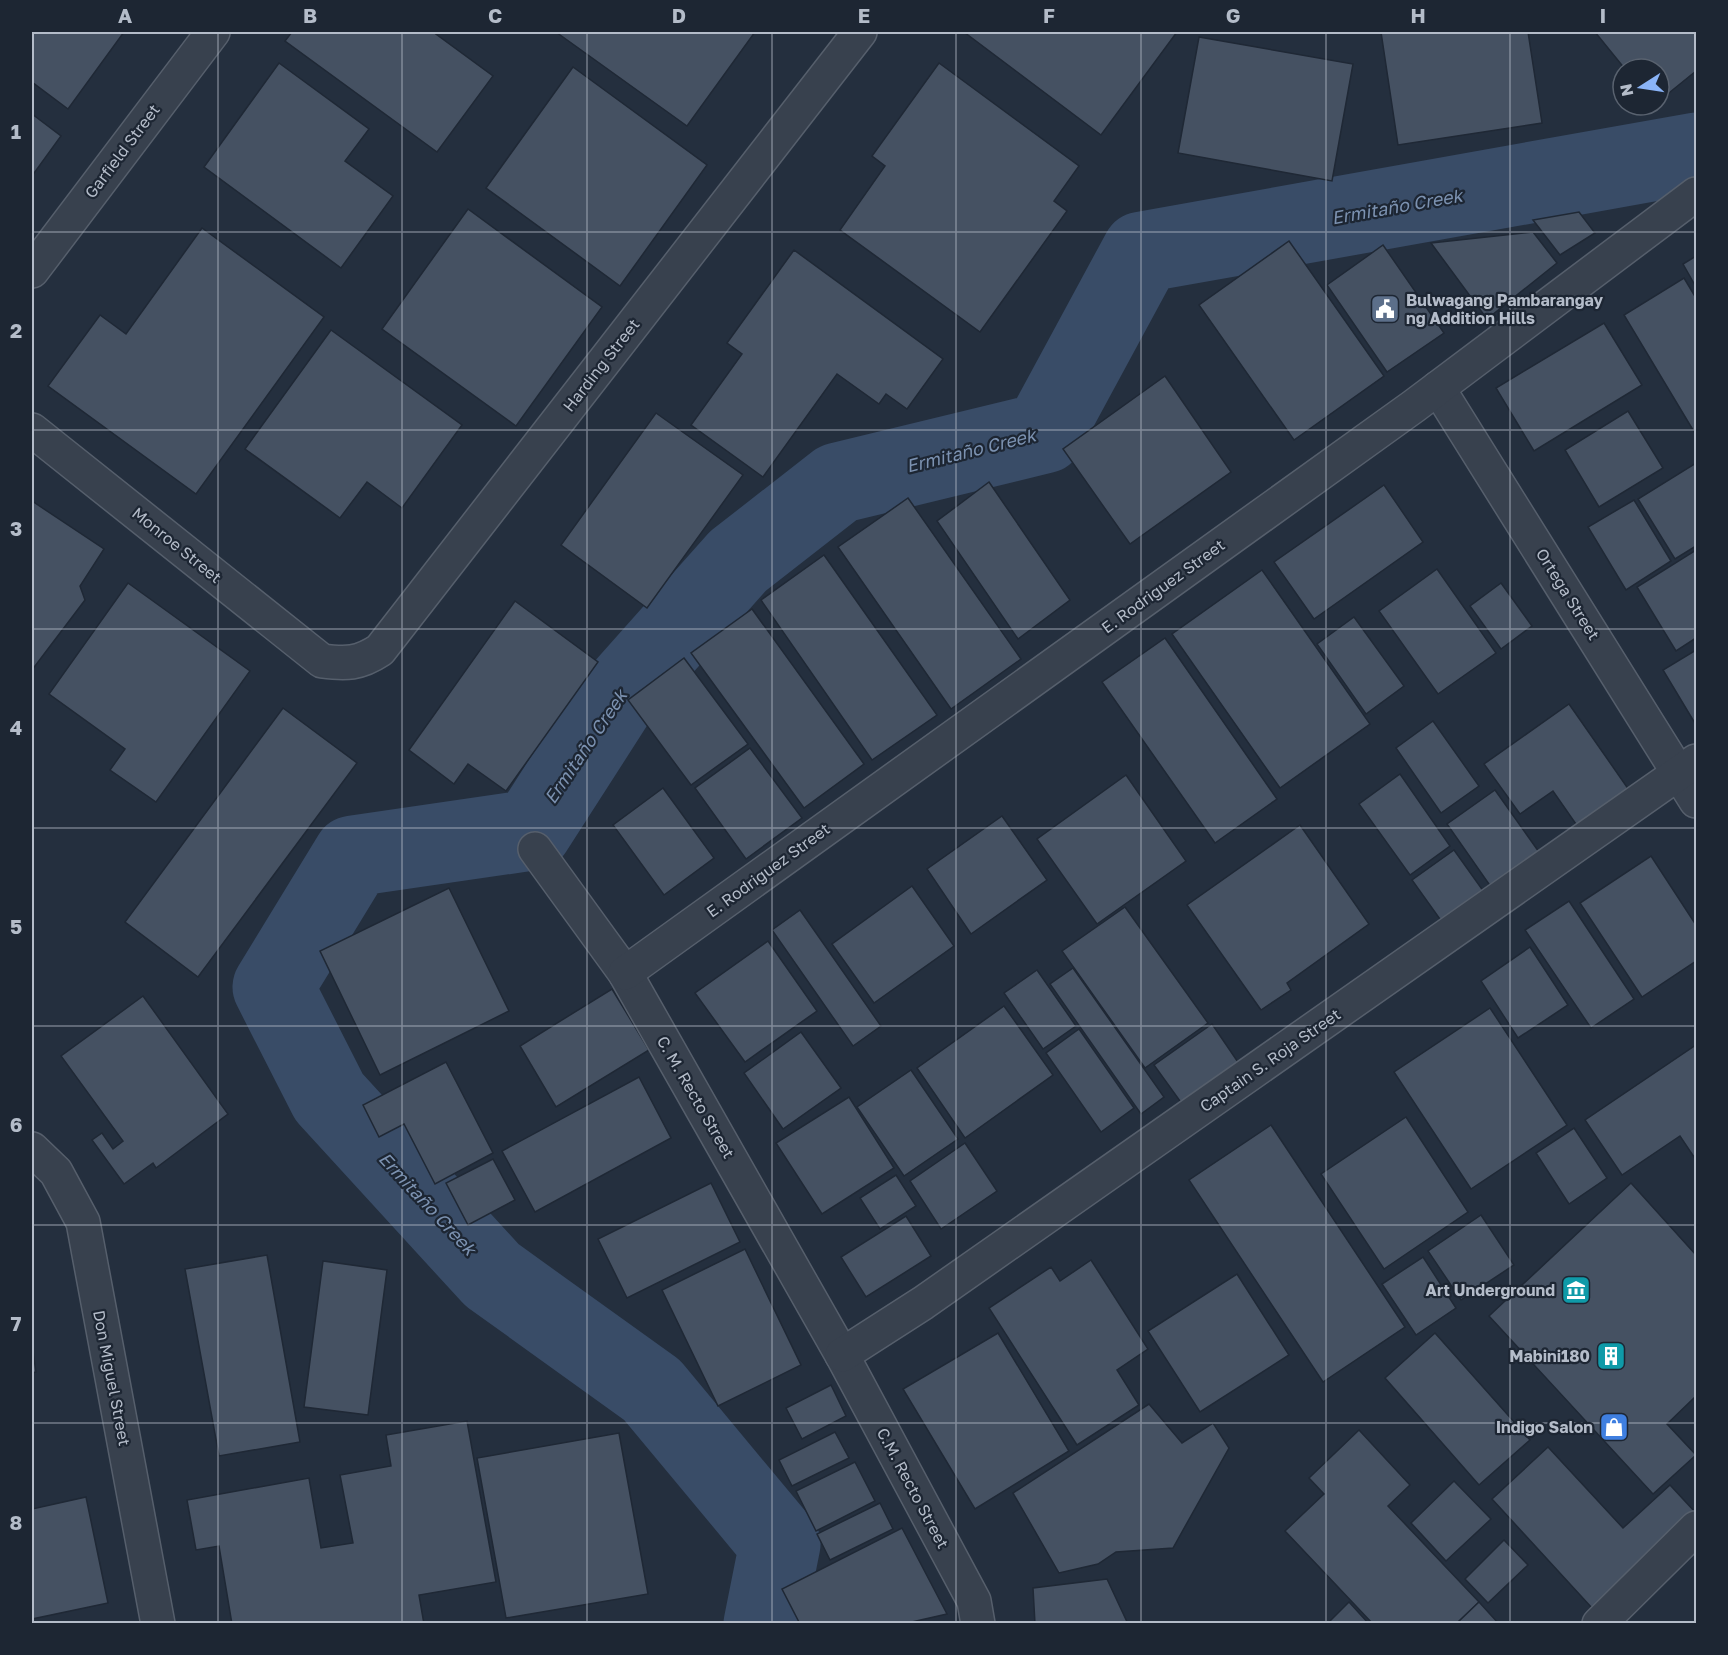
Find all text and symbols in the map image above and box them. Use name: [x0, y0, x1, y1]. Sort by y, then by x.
text: A: [118, 3, 132, 27]
text: B: [303, 3, 317, 27]
text: C: [488, 3, 502, 27]
text: D: [672, 3, 686, 27]
text: E: [858, 3, 870, 27]
text: F: [1043, 3, 1055, 27]
text: G: [1226, 3, 1240, 27]
text: H: [1410, 3, 1426, 27]
text: I: [1600, 3, 1606, 27]
north arrow: [1611, 57, 1671, 117]
text: N: [1615, 82, 1637, 98]
street label: Garfield Street: [80, 100, 164, 202]
text: 1: [11, 119, 21, 143]
water label: Ermitaño Creek: [1330, 183, 1466, 228]
place label: Bulwagang Pambarangay ng Addition Hills: [1406, 290, 1604, 328]
public building icon: Bulwagang Pambarangay ng Addition Hills: [1369, 293, 1401, 325]
street label: Harding Street: [559, 315, 643, 415]
text: 2: [10, 318, 22, 342]
water label: Ermitaño Creek: [904, 423, 1040, 477]
street label: Monroe Street: [128, 503, 226, 587]
text: 3: [10, 516, 22, 540]
street label: E. Rodriguez Street: [1097, 535, 1229, 637]
street label: Ortega Street: [1532, 544, 1604, 644]
water label: Ermitaño Creek: [539, 684, 632, 808]
text: 4: [10, 715, 22, 739]
street label: E. Rodriguez Street: [702, 819, 834, 921]
text: 5: [10, 914, 22, 938]
street label: Captain S. Roja Street: [1196, 1004, 1344, 1116]
street label: C. M. Recto Street: [653, 1032, 739, 1162]
text: 6: [10, 1112, 22, 1136]
water label: Ermitaño Creek: [374, 1147, 482, 1261]
museum icon: Art Underground: [1560, 1274, 1592, 1306]
place label: Art Underground: [1426, 1280, 1555, 1300]
street label: Don Miguel Street: [89, 1308, 135, 1448]
text: 7: [11, 1311, 22, 1335]
building icon: Mabini180: [1595, 1340, 1627, 1372]
place label: Mabini180: [1509, 1346, 1590, 1366]
shop icon: Indigo Salon: [1598, 1411, 1630, 1443]
place label: Indigo Salon: [1496, 1417, 1593, 1437]
street label: C.M. Recto Street: [873, 1424, 953, 1552]
text: 8: [10, 1510, 22, 1534]

